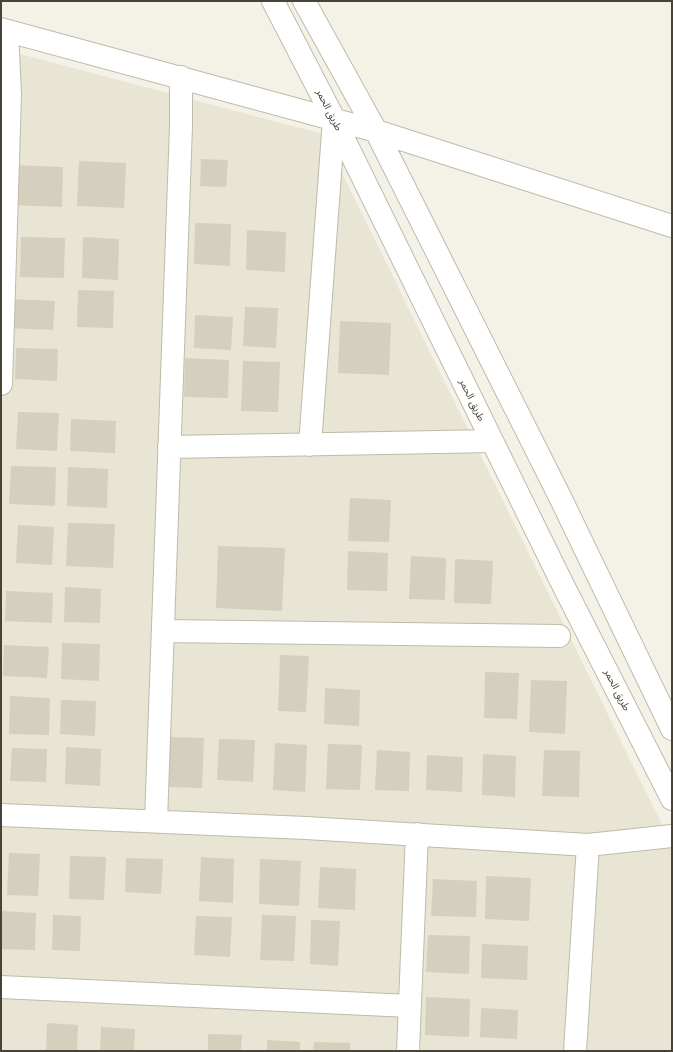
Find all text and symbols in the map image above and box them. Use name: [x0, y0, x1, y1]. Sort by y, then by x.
street label: طريق الحمر: [313, 87, 345, 133]
street label: طريق الحمر: [457, 377, 487, 423]
street label: طريق الحمر: [601, 667, 633, 713]

